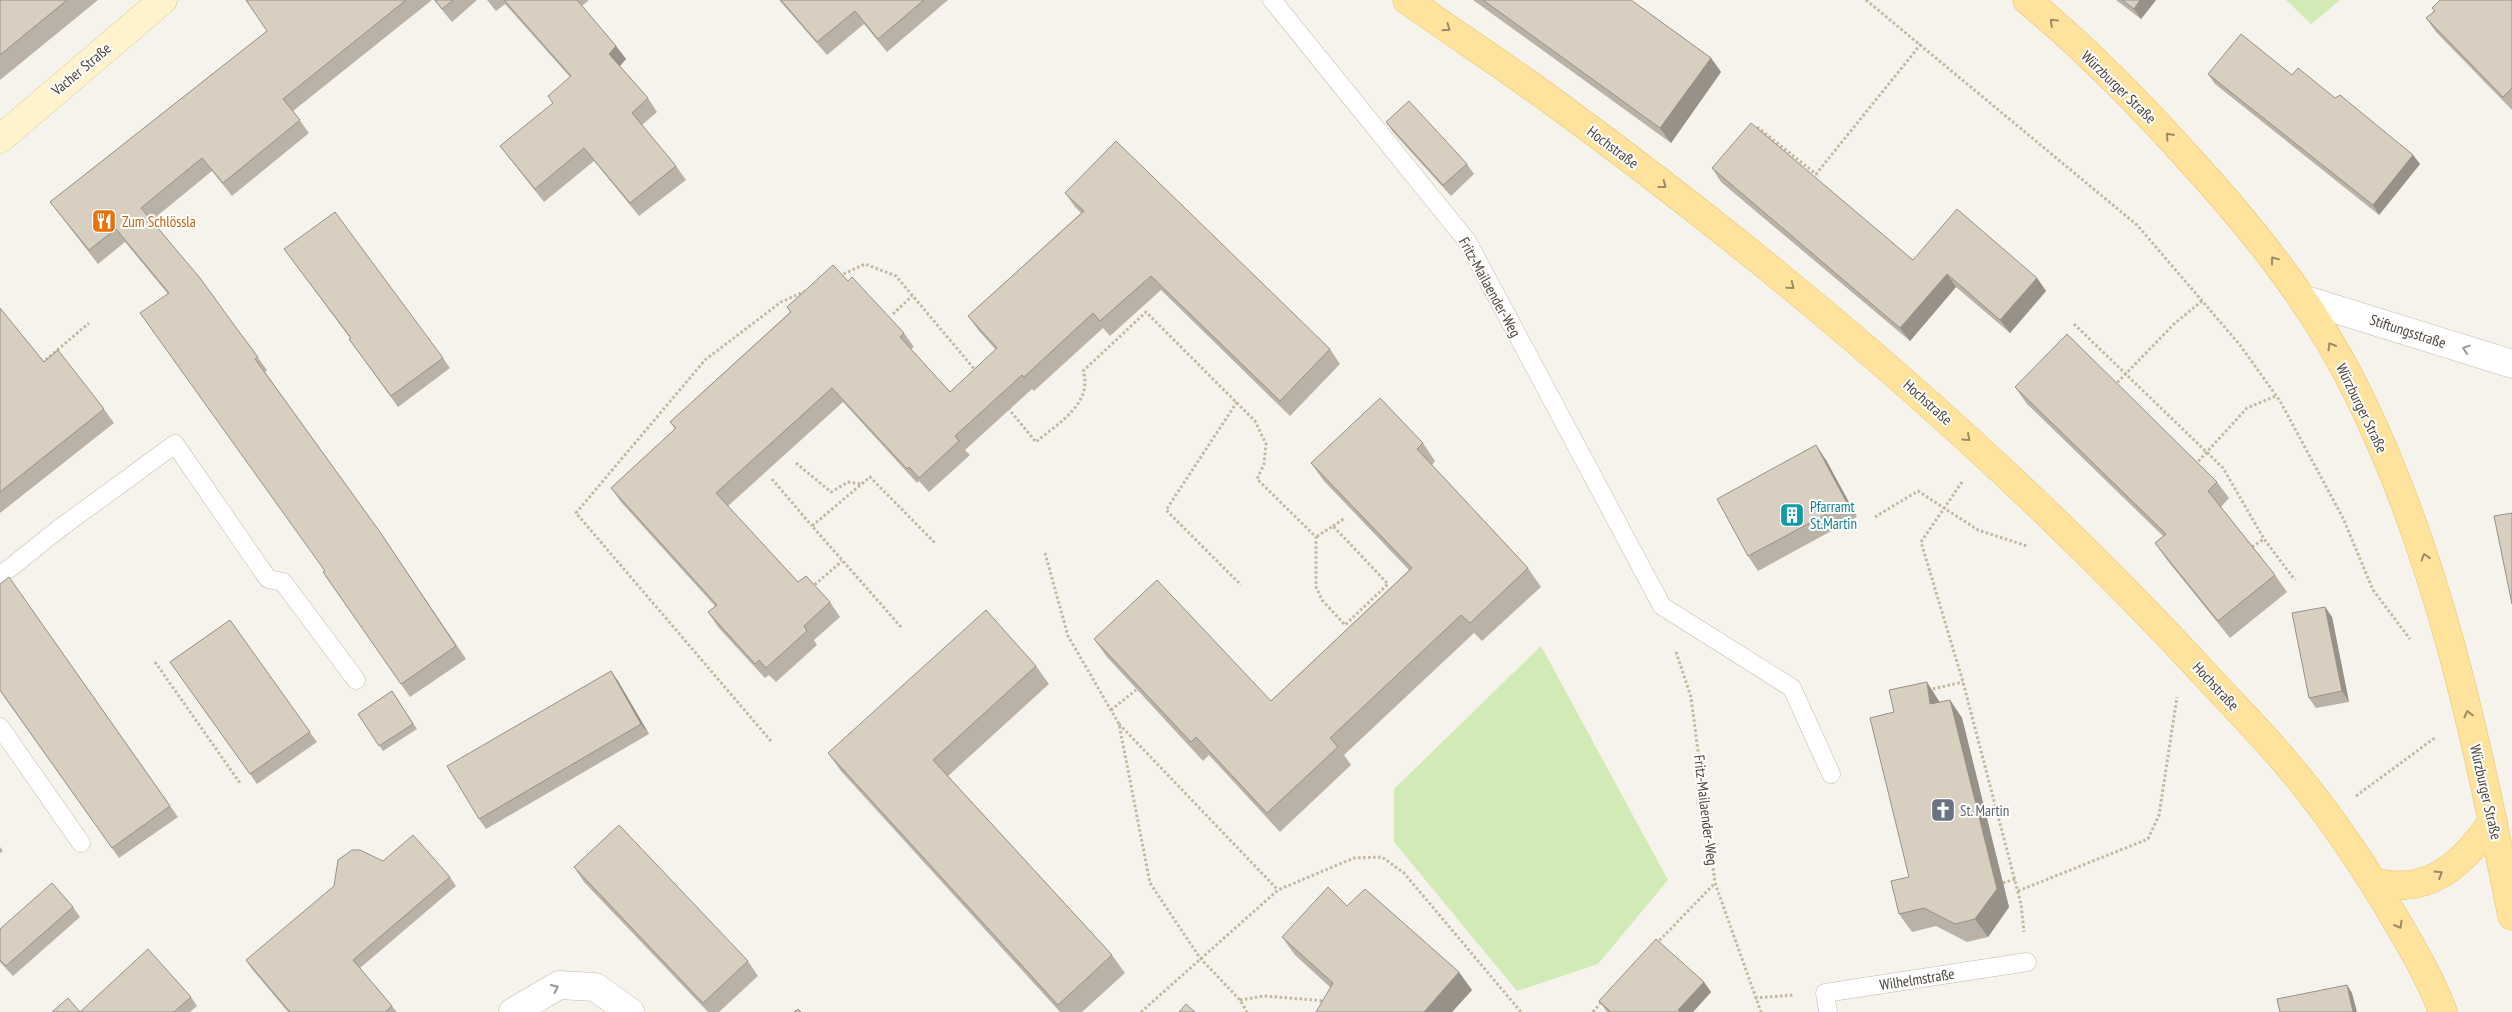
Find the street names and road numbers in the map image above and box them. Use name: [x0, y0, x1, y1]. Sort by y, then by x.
street label: Vacher Straße: [47, 39, 115, 100]
street label: Würzburger Straße: [2078, 46, 2160, 128]
street label: Hochstraße: [1584, 122, 1642, 172]
street label: Fritz-Mailaender-Weg: [1455, 234, 1525, 340]
street label: Stiftungsstraße: [2367, 310, 2449, 352]
street label: Würzburger Straße: [2332, 360, 2392, 456]
street label: Hochstraße: [1900, 375, 1956, 429]
street label: Hochstraße: [2189, 658, 2243, 714]
street label: Würzburger Straße: [2466, 743, 2506, 841]
street label: Fritz-Mailaender-Weg: [1690, 754, 1722, 866]
street label: Wilhelmstraße: [1878, 964, 1956, 994]

